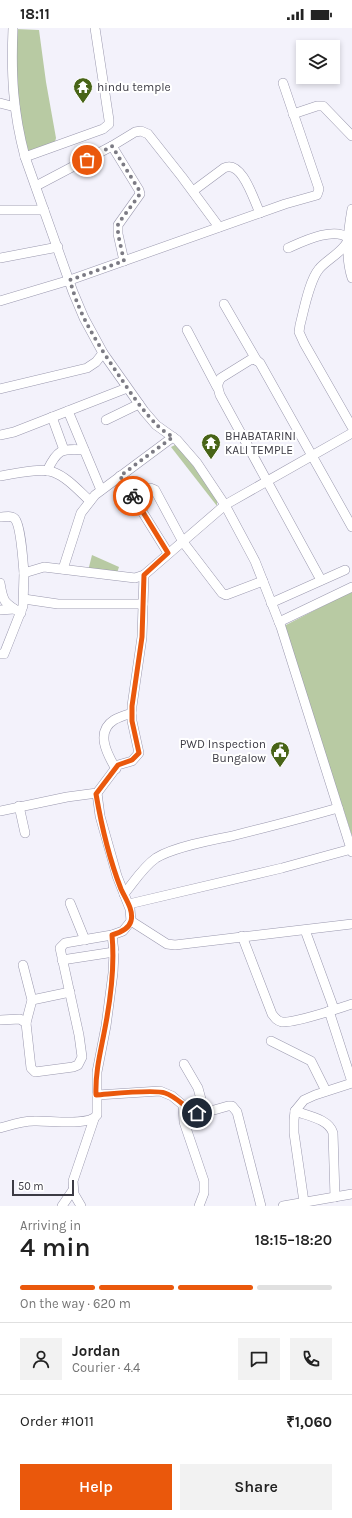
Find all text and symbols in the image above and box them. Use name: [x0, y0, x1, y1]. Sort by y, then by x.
text: 18:11: [20, 5, 50, 23]
map controls: [296, 40, 340, 84]
button: layers: [296, 40, 340, 84]
temple icon: hindu temple: [72, 76, 94, 104]
place label: hindu temple: [97, 80, 171, 94]
pin: [70, 143, 104, 177]
icon: bag: [76, 149, 98, 171]
place label: BHABATARINI KALI TEMPLE: [225, 429, 296, 457]
temple icon: BHABATARINI KALI TEMPLE: [200, 432, 222, 460]
courier: [113, 476, 153, 516]
icon: bike: [122, 485, 144, 507]
place label: PWD Inspection Bungalow: [180, 737, 266, 765]
public building icon: PWD Inspection Bungalow: [269, 740, 291, 768]
pin: [180, 1096, 214, 1130]
icon: home: [186, 1102, 208, 1124]
scale bar: [12, 1178, 74, 1197]
text: 50 m: [18, 1180, 44, 1193]
text: Arriving in: [20, 1218, 81, 1233]
text: 18:15–18:20: [255, 1231, 332, 1249]
text: 4 min: [20, 1232, 91, 1263]
text: On the way · 620 m: [20, 1296, 131, 1311]
button: person: [20, 1338, 62, 1380]
button: chat: [238, 1338, 280, 1380]
button: phone: [290, 1338, 332, 1380]
text: Jordan: [72, 1342, 120, 1360]
text: Courier · 4.4: [72, 1360, 140, 1375]
text: Order #1011: [20, 1412, 94, 1430]
text: ₹1,060: [286, 1413, 332, 1431]
button: Help: [20, 1464, 172, 1510]
button: Share: [180, 1464, 332, 1510]

